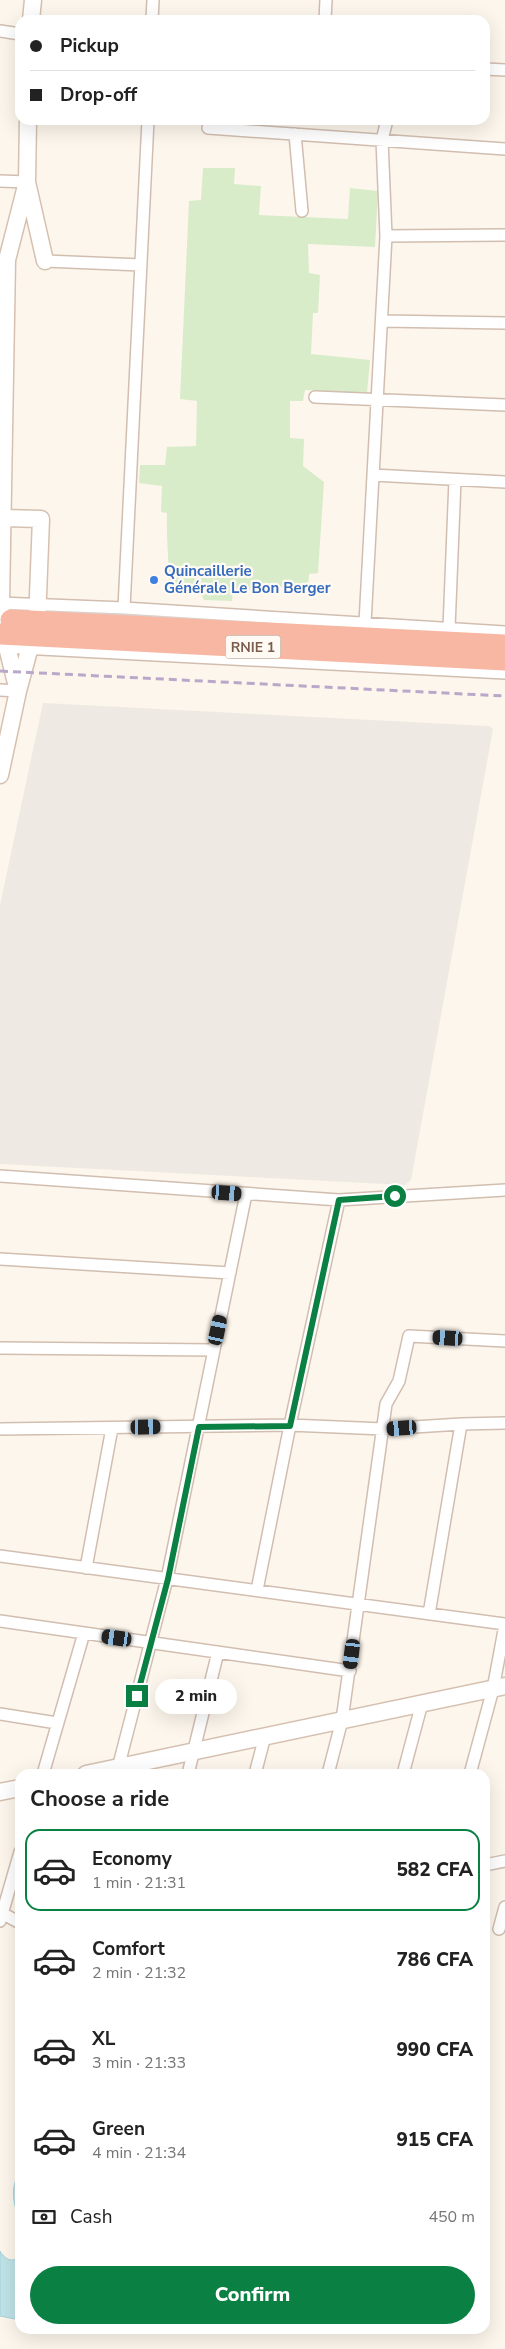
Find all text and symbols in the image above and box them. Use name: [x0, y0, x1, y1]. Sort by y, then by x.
text: Pickup: [60, 33, 119, 59]
text: Drop-off: [60, 82, 137, 108]
place label: Quincaillerie Générale Le Bon Berger: [164, 561, 331, 598]
marker: Quincaillerie Générale Le Bon Berger: [148, 574, 160, 586]
road number: RNIE 1: [226, 636, 280, 659]
car: [211, 1184, 242, 1202]
route start: [384, 1185, 406, 1207]
car: [207, 1314, 228, 1346]
car: [432, 1330, 463, 1346]
car: [130, 1419, 161, 1435]
car: [386, 1419, 417, 1437]
car: [101, 1628, 132, 1648]
car: [342, 1638, 361, 1670]
callout: 2 min: [154, 1678, 237, 1714]
route end: [126, 1685, 148, 1707]
text: 2 min: [175, 1685, 217, 1707]
text: Choose a ride: [30, 1784, 169, 1814]
text: Economy: [92, 1846, 172, 1872]
icon: car: [32, 1848, 77, 1893]
text: 582 CFA: [396, 1857, 473, 1883]
text: 1 min · 21:31: [92, 1872, 186, 1894]
text: Comfort: [92, 1936, 165, 1962]
icon: car: [32, 1938, 77, 1983]
text: 786 CFA: [396, 1947, 473, 1973]
text: 2 min · 21:32: [92, 1962, 186, 1984]
text: XL: [92, 2026, 115, 2052]
icon: car: [32, 2028, 77, 2073]
text: 990 CFA: [396, 2037, 473, 2063]
text: 3 min · 21:33: [92, 2052, 186, 2074]
text: Green: [92, 2116, 145, 2142]
icon: car: [32, 2118, 77, 2163]
text: 915 CFA: [396, 2127, 473, 2153]
text: 4 min · 21:34: [92, 2142, 186, 2164]
icon: cash: [30, 2203, 58, 2231]
text: Cash: [70, 2204, 112, 2230]
text: 450 m: [428, 2206, 475, 2228]
button: Confirm: [30, 2266, 475, 2324]

